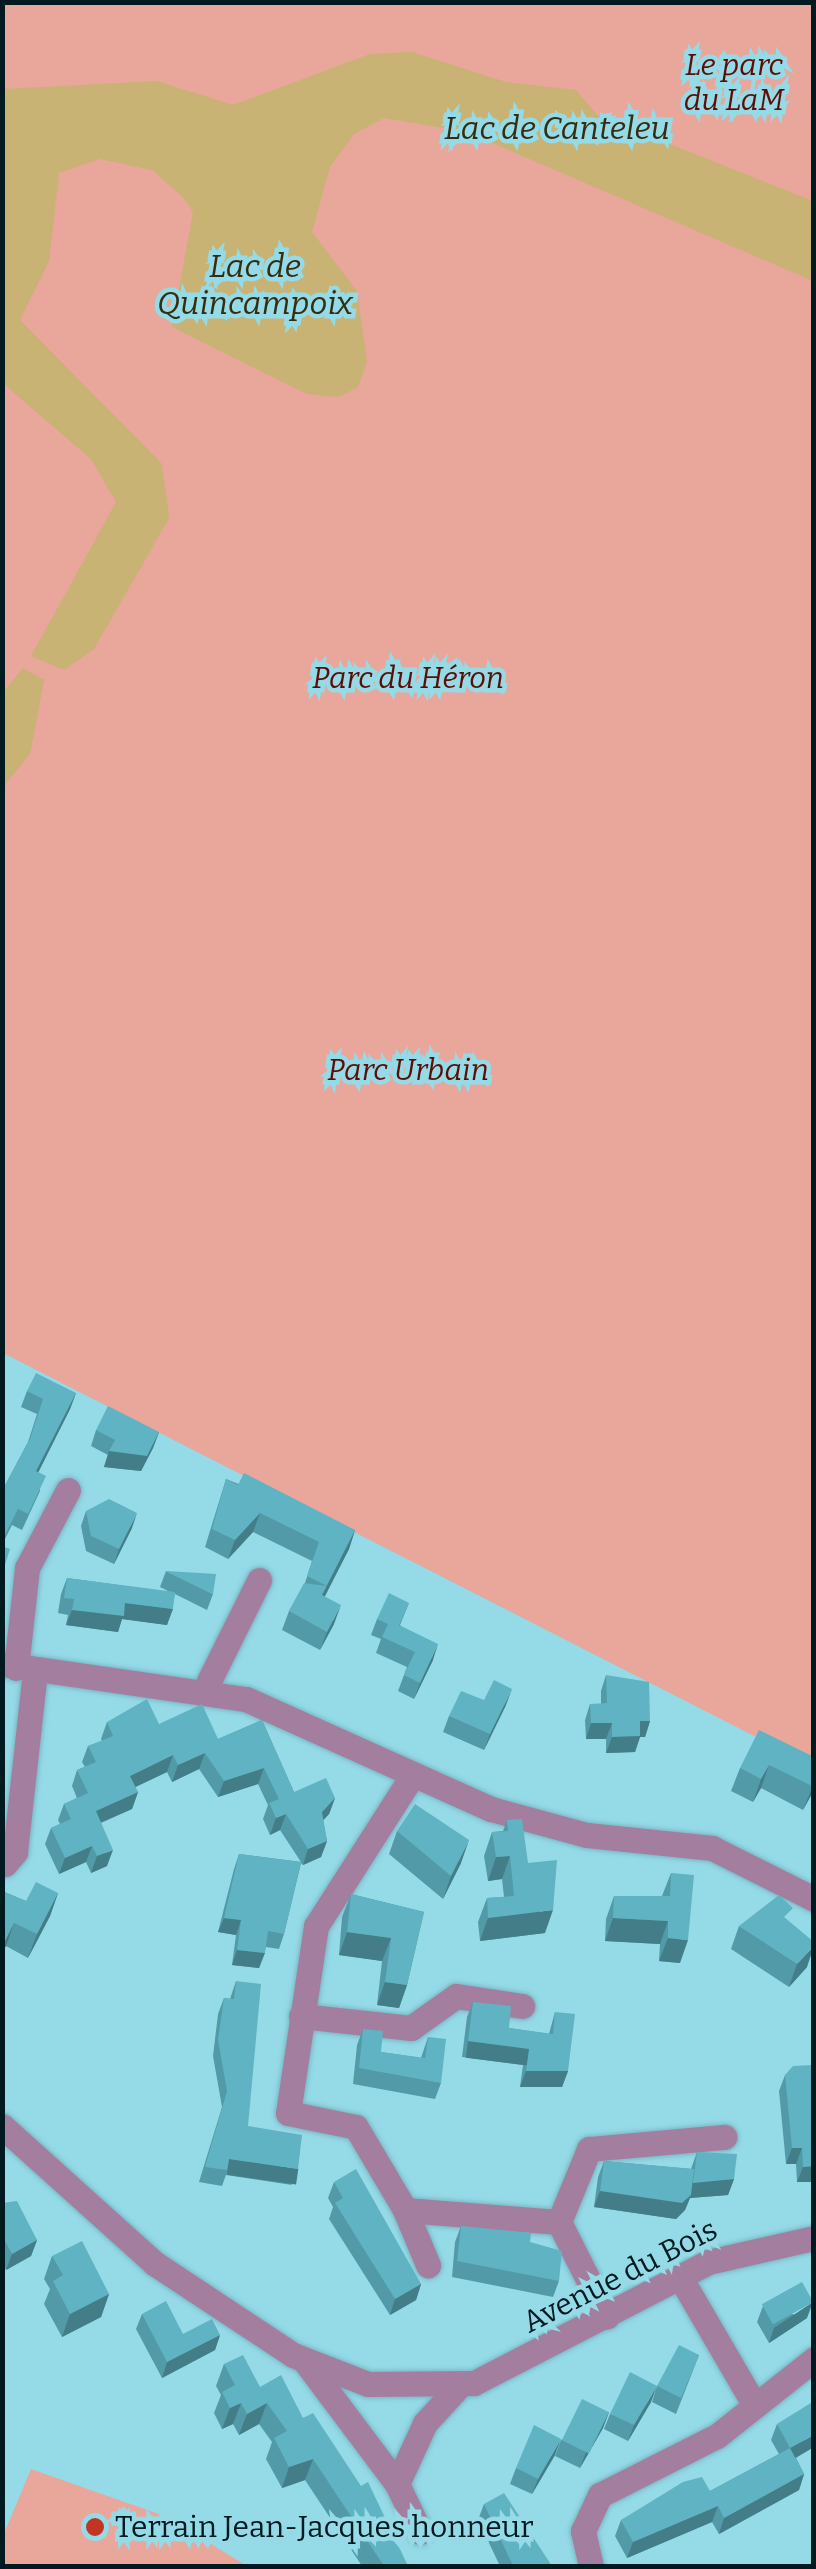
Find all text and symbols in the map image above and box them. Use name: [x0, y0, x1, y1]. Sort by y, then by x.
park label: Le parc du LaM: [684, 47, 784, 118]
water label: Lac de Canteleu: [444, 109, 670, 147]
water label: Lac de Quincampoix: [157, 248, 353, 323]
park label: Parc du Héron: [312, 660, 504, 696]
park label: Parc Urbain: [327, 1052, 489, 1088]
street label: Avenue du Bois: [517, 2212, 723, 2340]
place label: Terrain Jean-Jacques honneur: [115, 2509, 533, 2545]
marker: Terrain Jean-Jacques honneur: [84, 2516, 106, 2538]

